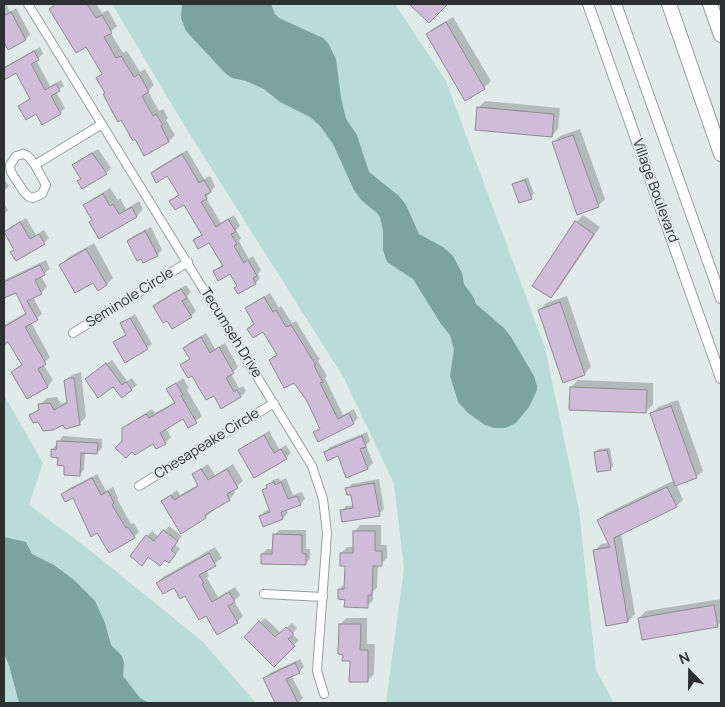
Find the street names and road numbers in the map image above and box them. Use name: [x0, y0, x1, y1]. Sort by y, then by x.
street label: Village Boulevard: [628, 137, 682, 245]
street label: Seminole Circle: [83, 264, 177, 332]
street label: Tecumseh Drive: [197, 285, 265, 381]
street label: Chesapeake Circle: [151, 405, 263, 483]

